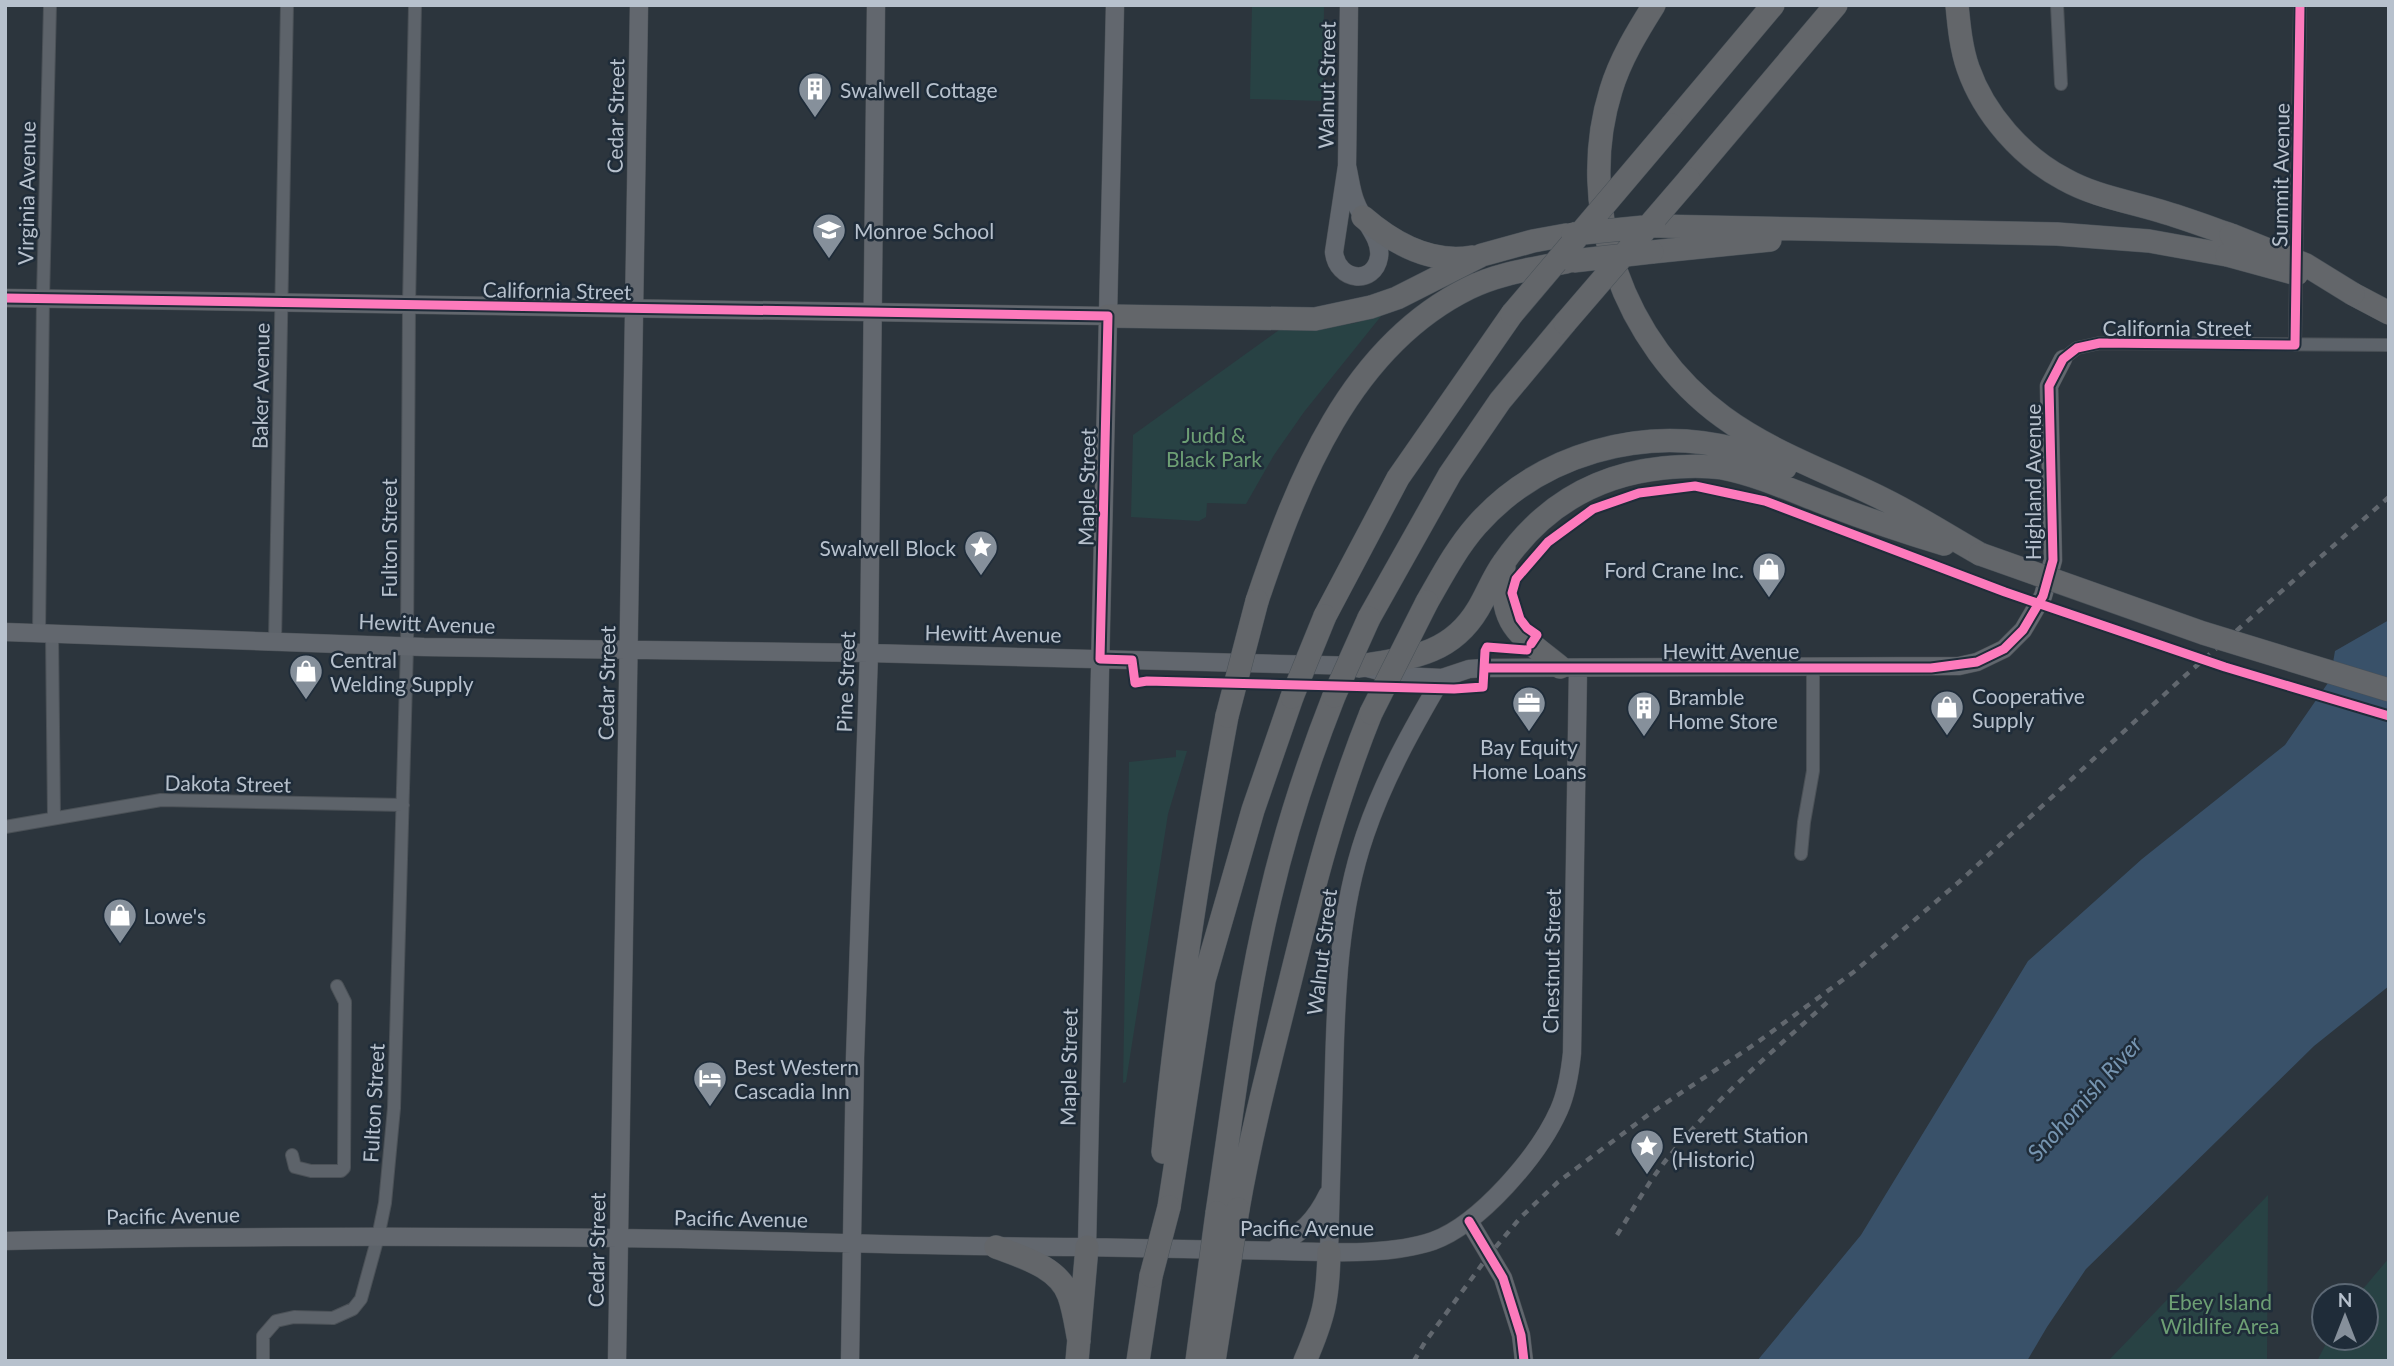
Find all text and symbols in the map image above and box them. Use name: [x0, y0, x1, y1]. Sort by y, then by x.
street label: Walnut Street: [1312, 21, 1340, 149]
street label: Cedar Street: [601, 58, 629, 174]
building icon: Swalwell Cottage: [796, 70, 834, 119]
place label: Swalwell Cottage: [840, 77, 998, 102]
street label: Summit Avenue: [2266, 103, 2294, 247]
street label: Virginia Avenue: [12, 121, 40, 265]
school or university icon: Monroe School: [810, 211, 848, 260]
place label: Monroe School: [854, 218, 994, 243]
street label: California Street: [482, 276, 632, 304]
street label: California Street: [2103, 315, 2252, 340]
street label: Baker Avenue: [246, 323, 274, 449]
street label: Highland Avenue: [2020, 404, 2045, 560]
park label: Judd & Black Park: [1166, 422, 1262, 471]
street label: Maple Street: [1072, 427, 1100, 546]
street label: Fulton Street: [376, 478, 401, 598]
place icon: Swalwell Block: [962, 528, 1000, 577]
place label: Swalwell Block: [820, 535, 956, 560]
shop icon: Ford Crane Inc.: [1750, 550, 1788, 599]
place label: Ford Crane Inc.: [1604, 557, 1744, 582]
street label: Hewitt Avenue: [358, 608, 496, 638]
street label: Hewitt Avenue: [924, 619, 1062, 647]
street label: Cedar Street: [592, 625, 620, 741]
street label: Pine Street: [831, 631, 859, 733]
street label: Hewitt Avenue: [1663, 638, 1799, 663]
place label: Central Welding Supply: [330, 647, 474, 696]
shop icon: Central Welding Supply: [287, 652, 325, 701]
place label: Cooperative Supply: [1972, 683, 2085, 732]
office icon: Bay Equity Home Loans: [1510, 684, 1548, 733]
place label: Bramble Home Store: [1668, 684, 1778, 733]
shop icon: Cooperative Supply: [1928, 688, 1966, 737]
building icon: Bramble Home Store: [1625, 689, 1663, 738]
place label: Bay Equity Home Loans: [1472, 734, 1586, 783]
street label: Dakota Street: [165, 769, 292, 797]
street label: Walnut Street: [1301, 887, 1341, 1017]
street label: Chestnut Street: [1537, 888, 1565, 1034]
shop icon: Lowe's: [101, 896, 139, 945]
place label: Lowe's: [144, 903, 206, 928]
street label: Maple Street: [1054, 1007, 1082, 1126]
water label: Snohomish River: [2021, 1029, 2148, 1166]
street label: Fulton Street: [357, 1042, 389, 1163]
place label: Best Western Cascadia Inn: [734, 1054, 859, 1103]
hotel icon: Best Western Cascadia Inn: [691, 1059, 729, 1108]
place label: Everett Station (Historic): [1672, 1122, 1809, 1171]
place icon: Everett Station (Historic): [1628, 1127, 1666, 1176]
street label: Cedar Street: [582, 1192, 610, 1308]
street label: Pacific Avenue: [106, 1201, 240, 1229]
street label: Pacific Avenue: [674, 1204, 808, 1232]
street label: Pacific Avenue: [1240, 1215, 1374, 1240]
north arrow: [2310, 1282, 2380, 1352]
text: N: [2338, 1288, 2352, 1311]
park label: Ebey Island Wildlife Area: [2160, 1289, 2280, 1338]

